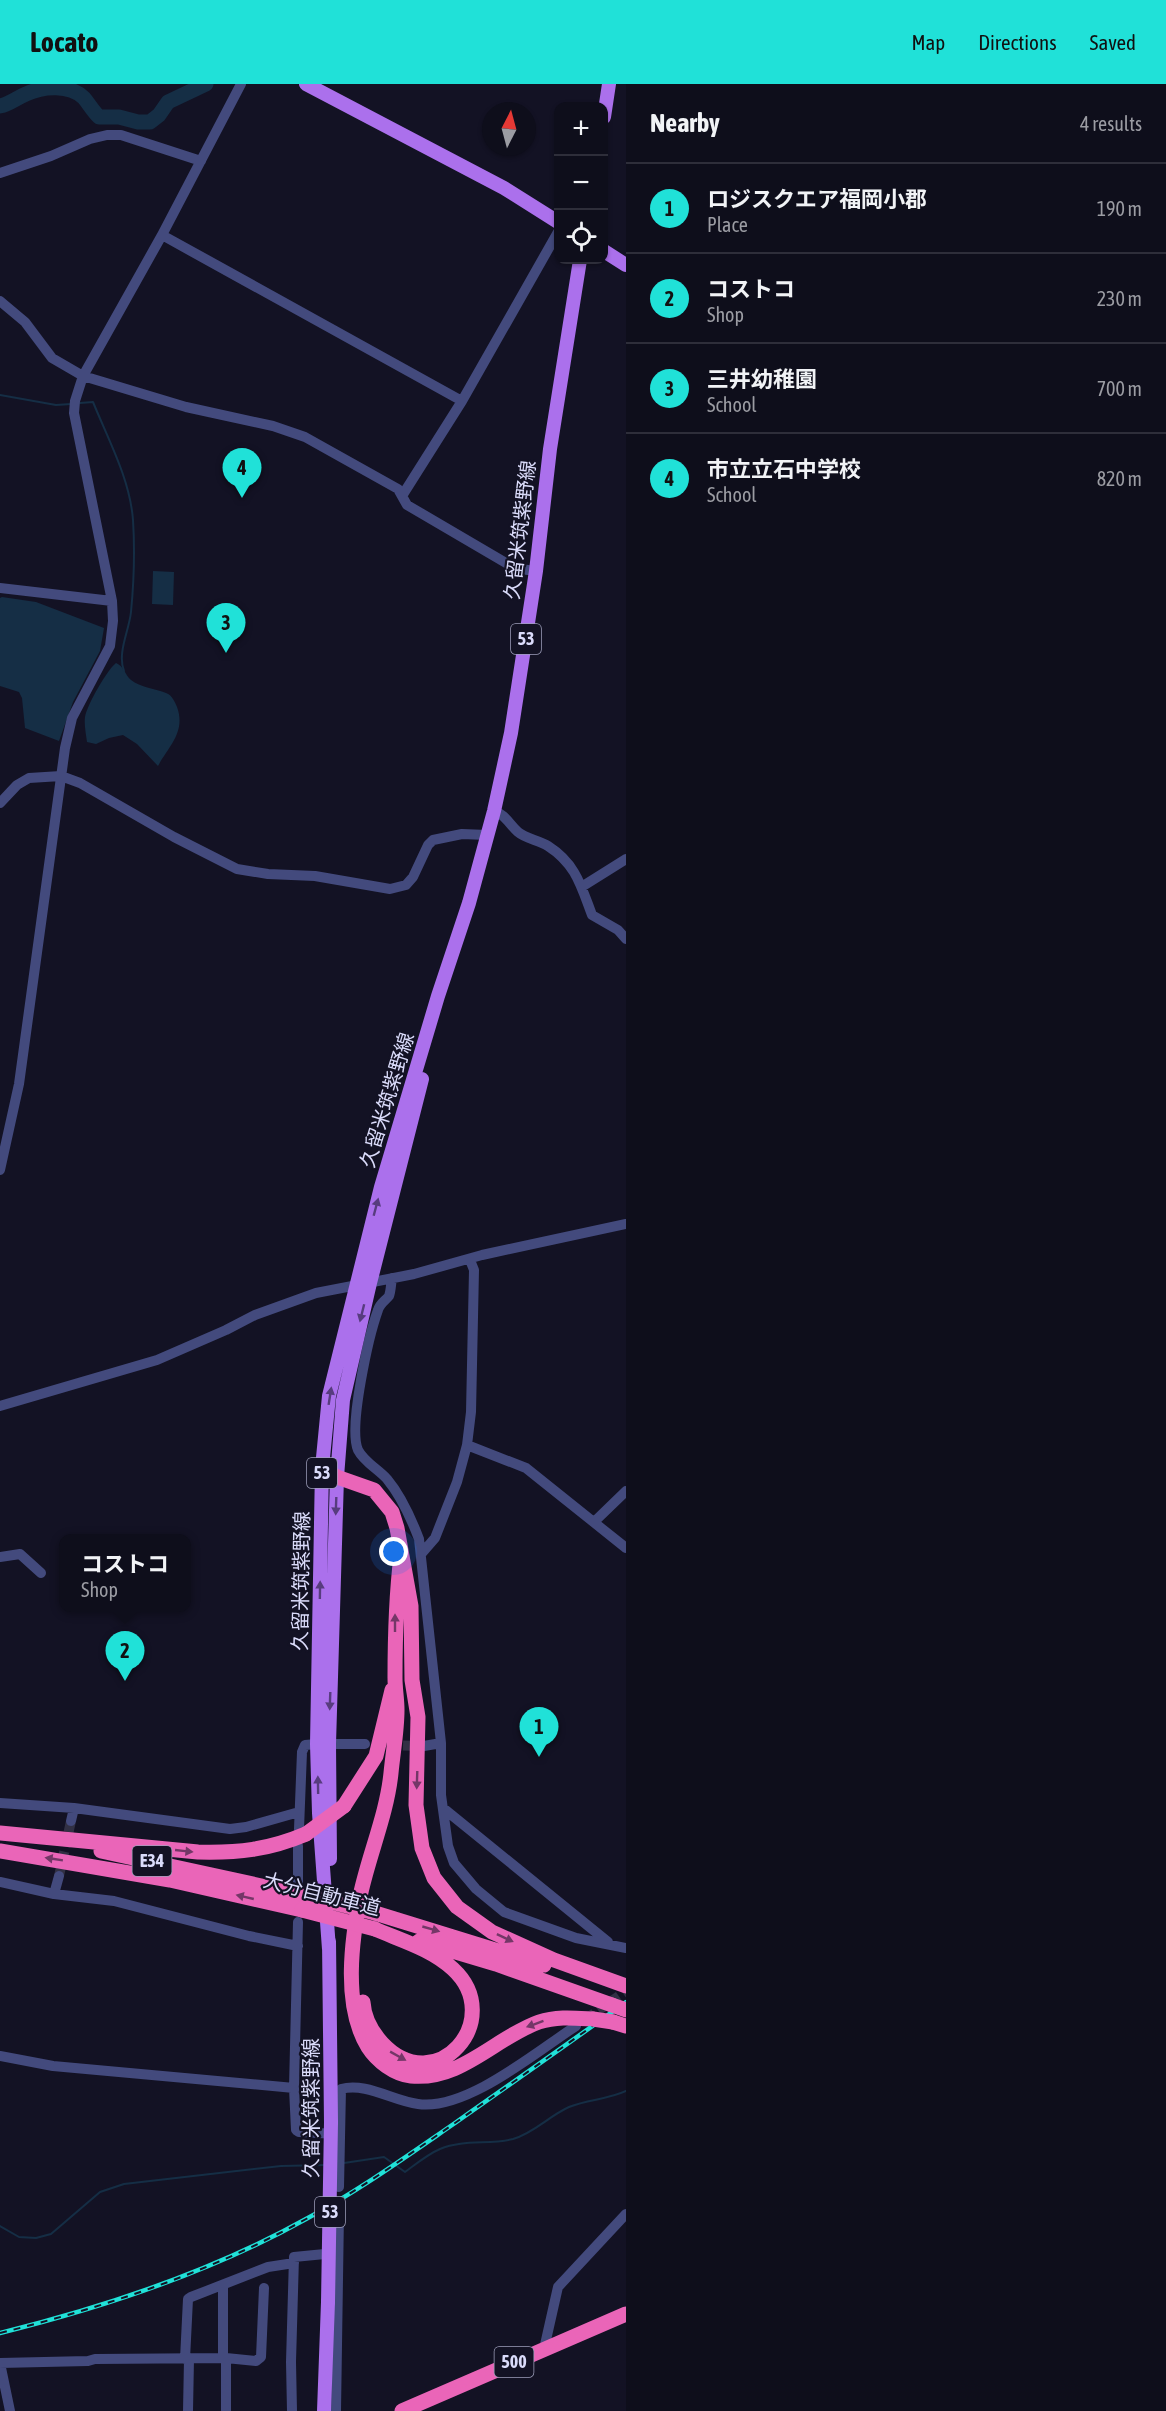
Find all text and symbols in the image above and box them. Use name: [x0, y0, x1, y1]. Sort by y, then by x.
text: Locato: [30, 26, 98, 58]
text: Map: [911, 30, 945, 54]
text: Directions: [978, 30, 1057, 54]
text: Saved: [1090, 30, 1136, 54]
north arrow: [482, 102, 536, 156]
map controls: [554, 102, 608, 264]
button: +: [554, 102, 608, 156]
text: Nearby: [650, 108, 720, 138]
text: 4 results: [1080, 112, 1142, 135]
button: −: [554, 156, 608, 210]
text: ロジスクエア福岡小郡: [707, 186, 927, 212]
text: 1: [665, 197, 674, 220]
text: 190 m: [1097, 197, 1142, 220]
button: locate: [554, 210, 608, 264]
text: Place: [707, 213, 748, 236]
text: コストコ: [707, 276, 795, 302]
text: 2: [665, 287, 674, 310]
text: 230 m: [1097, 287, 1142, 310]
text: Shop: [707, 303, 744, 326]
text: 三井幼稚園: [707, 366, 817, 392]
text: 3: [665, 377, 674, 400]
text: 700 m: [1097, 377, 1142, 400]
text: School: [707, 393, 757, 416]
pin: 4: [222, 448, 262, 498]
text: 市立立石中学校: [707, 456, 861, 482]
street label: 久留米筑紫野線: [500, 459, 539, 601]
text: 4: [665, 467, 674, 490]
text: 820 m: [1097, 467, 1142, 490]
text: School: [707, 483, 757, 506]
pin: 3: [206, 604, 246, 653]
road number: 53: [511, 624, 541, 654]
street label: 久留米筑紫野線: [355, 1030, 418, 1170]
one-way arrow: [371, 1197, 381, 1216]
one-way arrow: [357, 1304, 367, 1323]
one-way arrow: [325, 1386, 334, 1405]
road number: 53: [307, 1458, 337, 1488]
one-way arrow: [331, 1496, 341, 1515]
street label: 久留米筑紫野線: [288, 1511, 313, 1651]
popup: [59, 1534, 191, 1612]
your location: [379, 1537, 408, 1566]
text: コストコ: [81, 1551, 169, 1577]
text: Shop: [81, 1578, 118, 1601]
one-way arrow: [315, 1581, 325, 1600]
one-way arrow: [390, 1613, 400, 1632]
pin: 2: [106, 1632, 144, 1681]
one-way arrow: [326, 1691, 335, 1710]
pin: 1: [520, 1708, 558, 1757]
one-way arrow: [412, 1771, 421, 1790]
one-way arrow: [313, 1776, 323, 1795]
road number: E34: [132, 1846, 172, 1876]
one-way arrow: [174, 1846, 193, 1856]
one-way arrow: [45, 1854, 64, 1863]
street label: 大分自動車道: [261, 1868, 383, 1919]
one-way arrow: [236, 1891, 255, 1901]
one-way arrow: [422, 1925, 440, 1934]
one-way arrow: [497, 1933, 514, 1942]
one-way arrow: [526, 2020, 544, 2030]
street label: 久留米筑紫野線: [299, 2038, 322, 2178]
one-way arrow: [390, 2051, 407, 2061]
road number: 53: [315, 2197, 345, 2227]
road number: 500: [494, 2347, 534, 2377]

